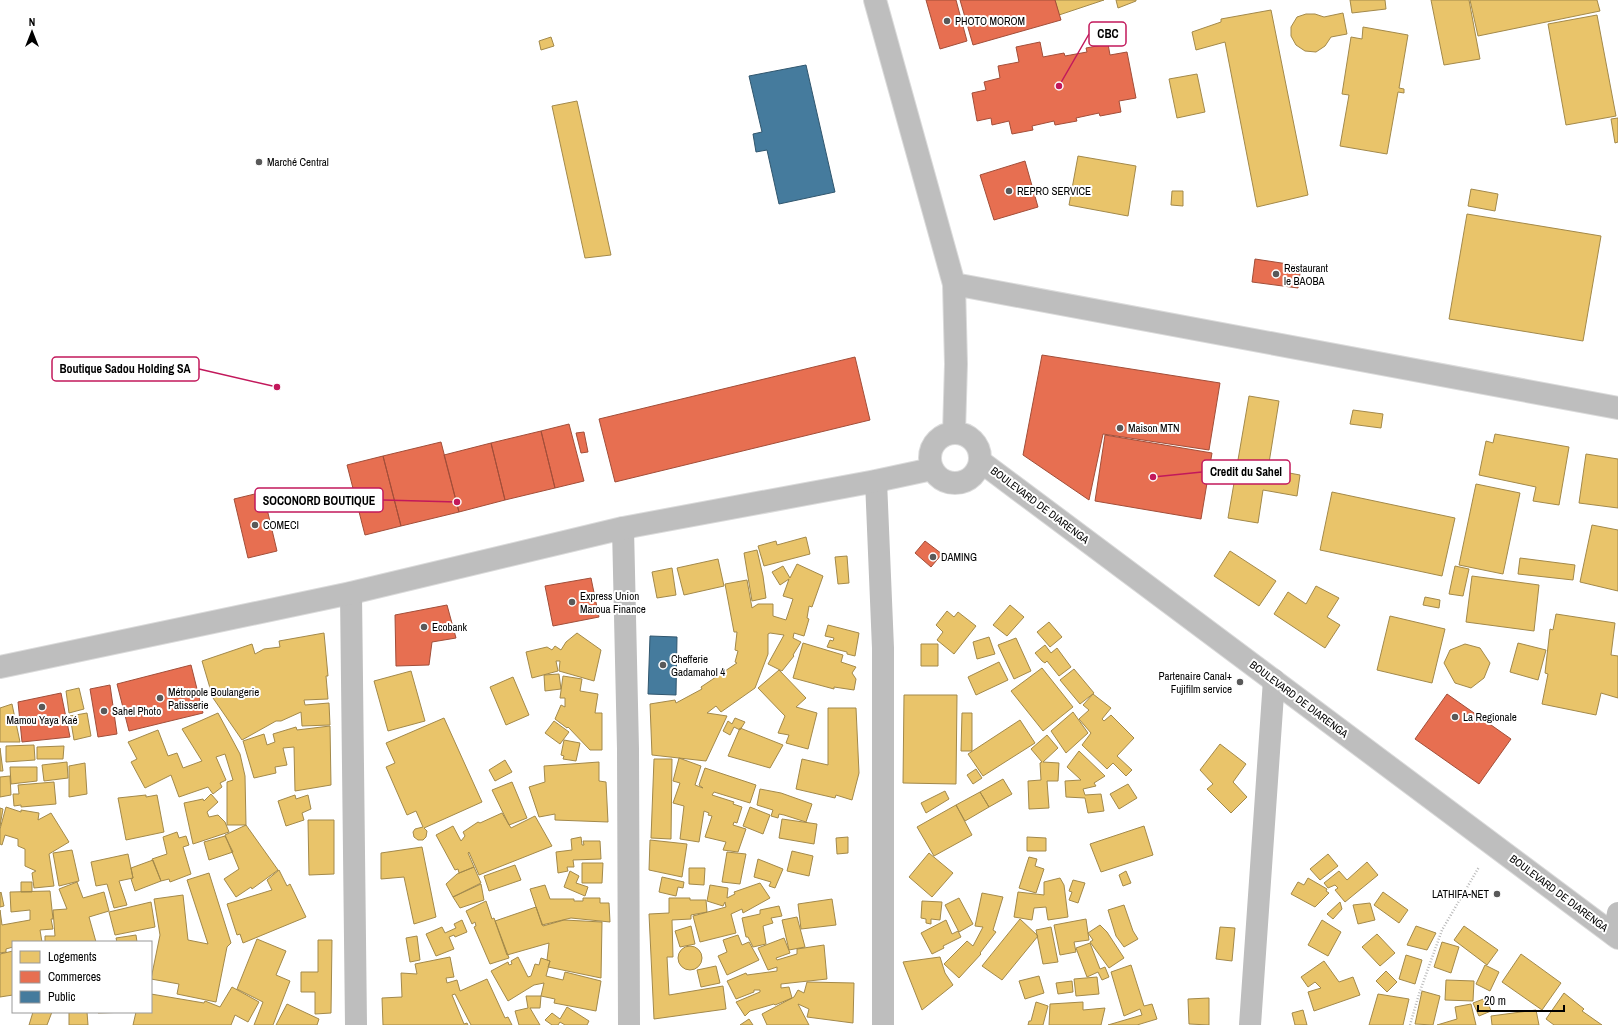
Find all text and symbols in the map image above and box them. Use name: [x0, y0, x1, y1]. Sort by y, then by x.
north arrow: [12, 12, 52, 52]
place label: PHOTO MOROM: [955, 14, 1025, 28]
text: N: [29, 15, 35, 29]
marker: PHOTO MOROM: [942, 16, 952, 26]
callout: CBC: [1089, 22, 1126, 46]
text: CBC: [1097, 26, 1119, 42]
place label: Marché Central: [267, 155, 329, 169]
marker: Marché Central: [254, 157, 264, 167]
place label: REPRO SERVICE: [1017, 184, 1091, 198]
marker: REPRO SERVICE: [1004, 186, 1014, 196]
place label: Restaurant le BAOBA: [1284, 261, 1329, 288]
marker: Restaurant le BAOBA: [1271, 269, 1281, 279]
callout: Boutique Sadou Holding SA: [52, 357, 199, 381]
text: Boutique Sadou Holding SA: [59, 361, 191, 377]
place label: Maison MTN: [1128, 421, 1180, 435]
marker: Maison MTN: [1115, 423, 1125, 433]
callout: Credit du Sahel: [1202, 460, 1290, 484]
street label: BOULEVARD DE DIARENGA: [988, 463, 1093, 547]
text: Credit du Sahel: [1210, 464, 1282, 480]
callout: SOCONORD BOUTIQUE: [255, 488, 383, 512]
text: SOCONORD BOUTIQUE: [263, 493, 376, 509]
place label: COMECI: [263, 518, 299, 532]
marker: COMECI: [250, 520, 260, 530]
place label: DAMING: [941, 550, 977, 564]
marker: DAMING: [928, 552, 938, 562]
place label: Express Union Maroua Finance: [580, 589, 646, 616]
marker: Express Union Maroua Finance: [567, 597, 577, 607]
place label: Ecobank: [432, 620, 468, 634]
marker: Ecobank: [419, 622, 429, 632]
place label: Chefferie Gadamahol 4: [671, 652, 725, 679]
street label: BOULEVARD DE DIARENGA: [1247, 657, 1352, 741]
marker: Chefferie Gadamahol 4: [658, 660, 668, 670]
place label: Partenaire Canal+ Fujifilm service: [1159, 669, 1232, 696]
marker: Partenaire Canal+ Fujifilm service: [1235, 677, 1245, 687]
place label: Métropole Boulangerie Patisserie: [168, 685, 259, 712]
marker: Métropole Boulangerie Patisserie: [155, 693, 165, 703]
marker: Mamou Yaya Kaé: [37, 702, 47, 712]
place label: Sahel Photo: [112, 704, 161, 718]
marker: Sahel Photo: [99, 706, 109, 716]
place label: La Regionale: [1463, 710, 1517, 724]
marker: La Regionale: [1450, 712, 1460, 722]
place label: Mamou Yaya Kaé: [7, 713, 77, 727]
street label: BOULEVARD DE DIARENGA: [1507, 851, 1612, 935]
place label: LATHIFA-NET: [1432, 887, 1489, 901]
marker: LATHIFA-NET: [1492, 889, 1502, 899]
legend: [12, 941, 152, 1013]
text: Logements: [48, 949, 97, 965]
text: Commerces: [48, 969, 101, 985]
scale bar: [1478, 987, 1564, 1013]
text: Public: [48, 989, 75, 1005]
text: 20 m: [1484, 993, 1506, 1009]

